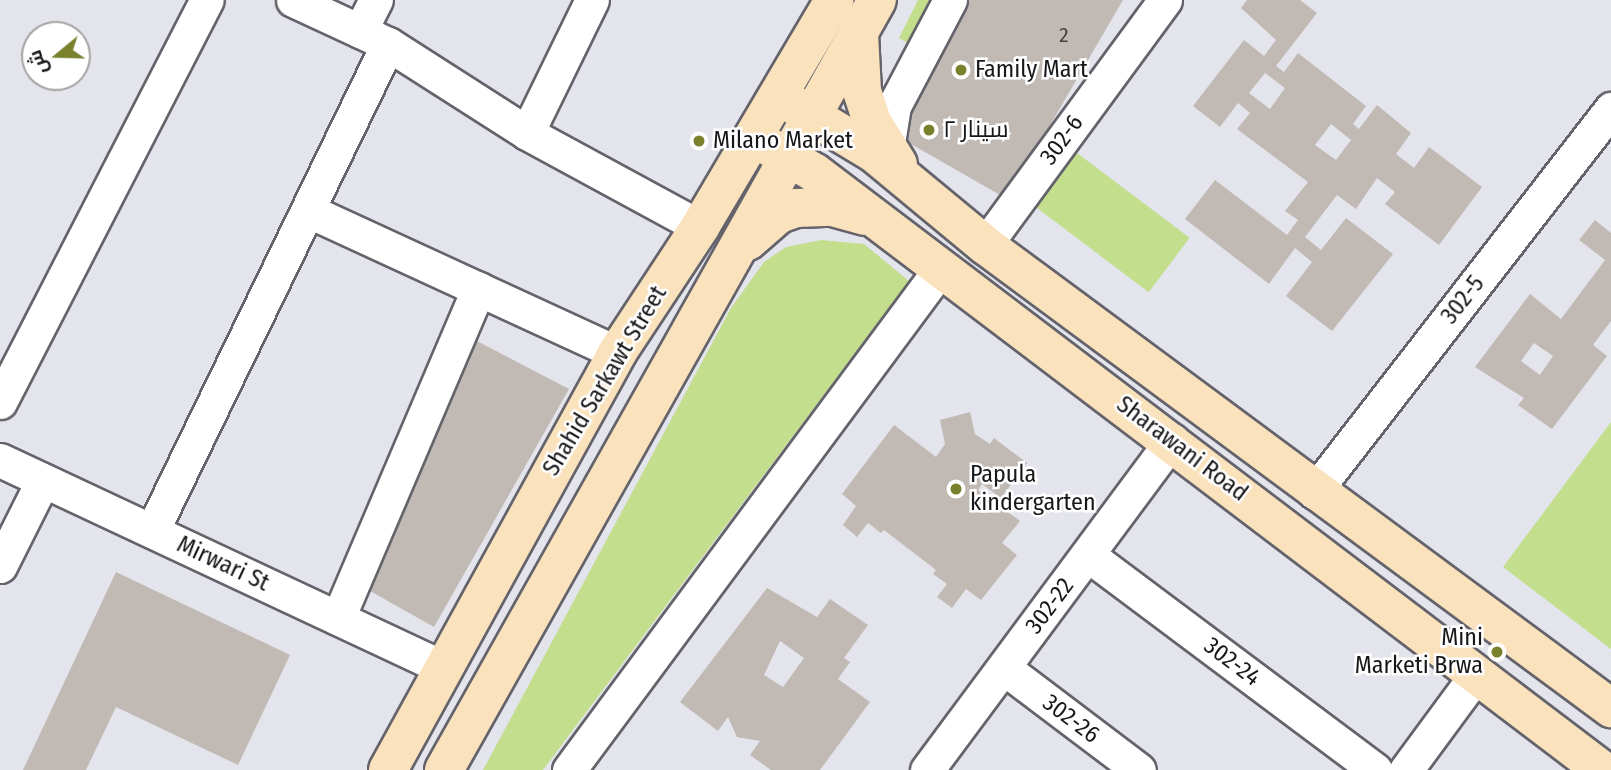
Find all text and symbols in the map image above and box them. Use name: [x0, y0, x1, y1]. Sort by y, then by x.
north arrow: [21, 21, 91, 91]
house number: 2: [1059, 22, 1069, 48]
text: ش: [23, 47, 52, 78]
place label: Family Mart: [975, 56, 1088, 84]
marker: Family Mart: [953, 62, 969, 78]
street label: 302-6: [1034, 110, 1090, 170]
place label: سینار ٢: [943, 116, 1009, 144]
marker: سینار ٢: [921, 122, 937, 138]
place label: Milano Market: [713, 127, 853, 155]
marker: Milano Market: [691, 133, 707, 149]
street label: 302-5: [1435, 270, 1491, 330]
street label: Shahid Sarkawt Street: [537, 281, 673, 481]
street label: Sharawani Road: [1111, 390, 1253, 508]
place label: Papula kindergarten: [970, 461, 1096, 517]
marker: Papula kindergarten: [948, 481, 964, 497]
street label: Mirwari St: [172, 530, 274, 598]
street label: 302-22: [1020, 573, 1080, 639]
place label: Mini Marketi Brwa: [1355, 624, 1483, 680]
street label: 302-24: [1198, 632, 1266, 692]
marker: Mini Marketi Brwa: [1489, 644, 1505, 660]
street label: 302-26: [1037, 688, 1105, 750]

